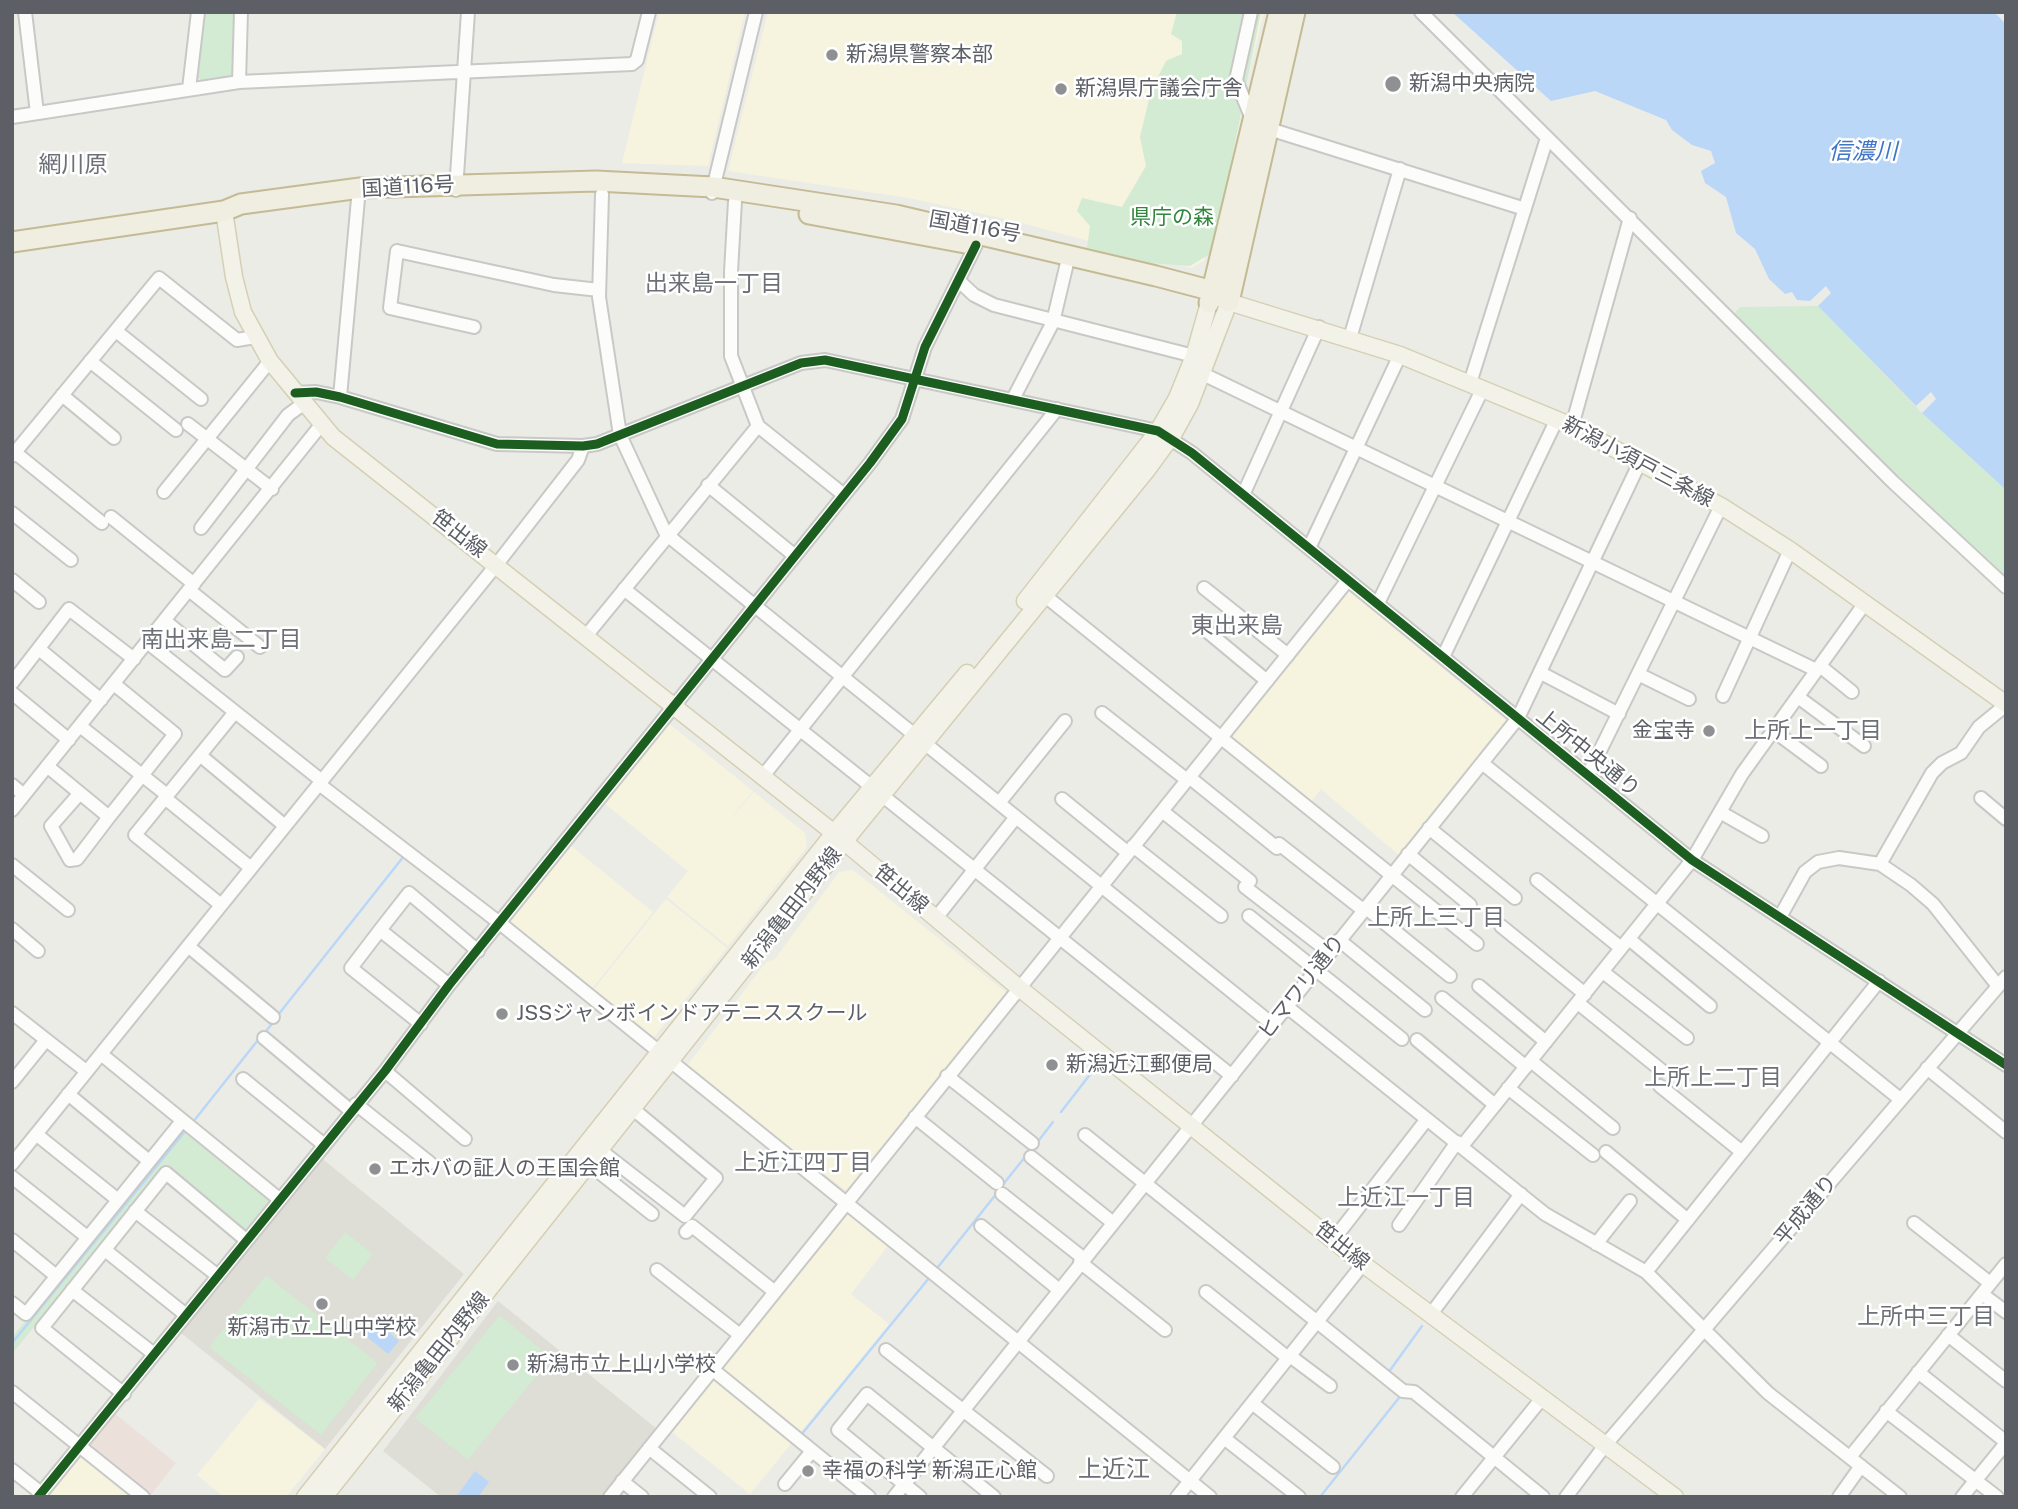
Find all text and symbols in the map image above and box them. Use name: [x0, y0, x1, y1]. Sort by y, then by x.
place label: 新潟県警察本部: [846, 42, 993, 68]
marker: 新潟県警察本部: [824, 47, 840, 63]
place label: 新潟中央病院: [1409, 71, 1535, 97]
marker: 新潟中央病院: [1383, 74, 1403, 94]
place label: 新潟県庁議会庁舎: [1075, 76, 1243, 102]
marker: 新潟県庁議会庁舎: [1053, 81, 1069, 97]
water label: 信濃川: [1829, 138, 1897, 166]
district label: 網川原: [39, 151, 107, 179]
street label: 国道116号: [361, 172, 455, 202]
park label: 県庁の森: [1130, 205, 1214, 231]
street label: 国道116号: [927, 207, 1023, 247]
district label: 出来島一丁目: [645, 270, 783, 298]
street label: 新潟小須戸三条線: [1558, 411, 1718, 513]
street label: 笹出線: [426, 505, 492, 563]
district label: 東出来島: [1191, 612, 1283, 640]
district label: 南出来島二丁目: [141, 626, 301, 654]
street label: 上所中央通り: [1531, 704, 1645, 802]
district label: 上所上一丁目: [1744, 717, 1882, 745]
place label: 金宝寺: [1632, 718, 1695, 744]
marker: 金宝寺: [1701, 723, 1717, 739]
street label: 新潟亀田内野線: [737, 842, 847, 974]
street label: 笹出線: [869, 859, 933, 919]
district label: 上所上三丁目: [1367, 904, 1505, 932]
street label: ヒマワリ通り: [1253, 930, 1351, 1044]
place label: JSSジャンボインドアテニススクール: [516, 1001, 867, 1027]
marker: JSSジャンボインドアテニススクール: [494, 1006, 510, 1022]
place label: 新潟近江郵便局: [1066, 1052, 1213, 1078]
marker: 新潟近江郵便局: [1044, 1057, 1060, 1073]
district label: 上所上二丁目: [1644, 1064, 1782, 1092]
district label: 上近江四丁目: [734, 1149, 872, 1177]
place label: エホバの証人の王国会館: [389, 1156, 620, 1182]
marker: エホバの証人の王国会館: [367, 1161, 383, 1177]
street label: 平成通り: [1769, 1170, 1843, 1250]
district label: 上近江一丁目: [1337, 1184, 1475, 1212]
street label: 笹出線: [1310, 1216, 1374, 1276]
street label: 新潟亀田内野線: [383, 1287, 495, 1417]
marker: 新潟市立上山中学校: [314, 1296, 330, 1312]
district label: 上所中三丁目: [1857, 1303, 1995, 1331]
place label: 新潟市立上山中学校: [228, 1315, 416, 1341]
place label: 新潟市立上山小学校: [527, 1352, 716, 1378]
marker: 新潟市立上山小学校: [505, 1357, 521, 1373]
district label: 上近江: [1078, 1456, 1150, 1484]
place label: 幸福の科学 新潟正心館: [822, 1458, 1037, 1484]
marker: 幸福の科学 新潟正心館: [800, 1463, 816, 1479]

